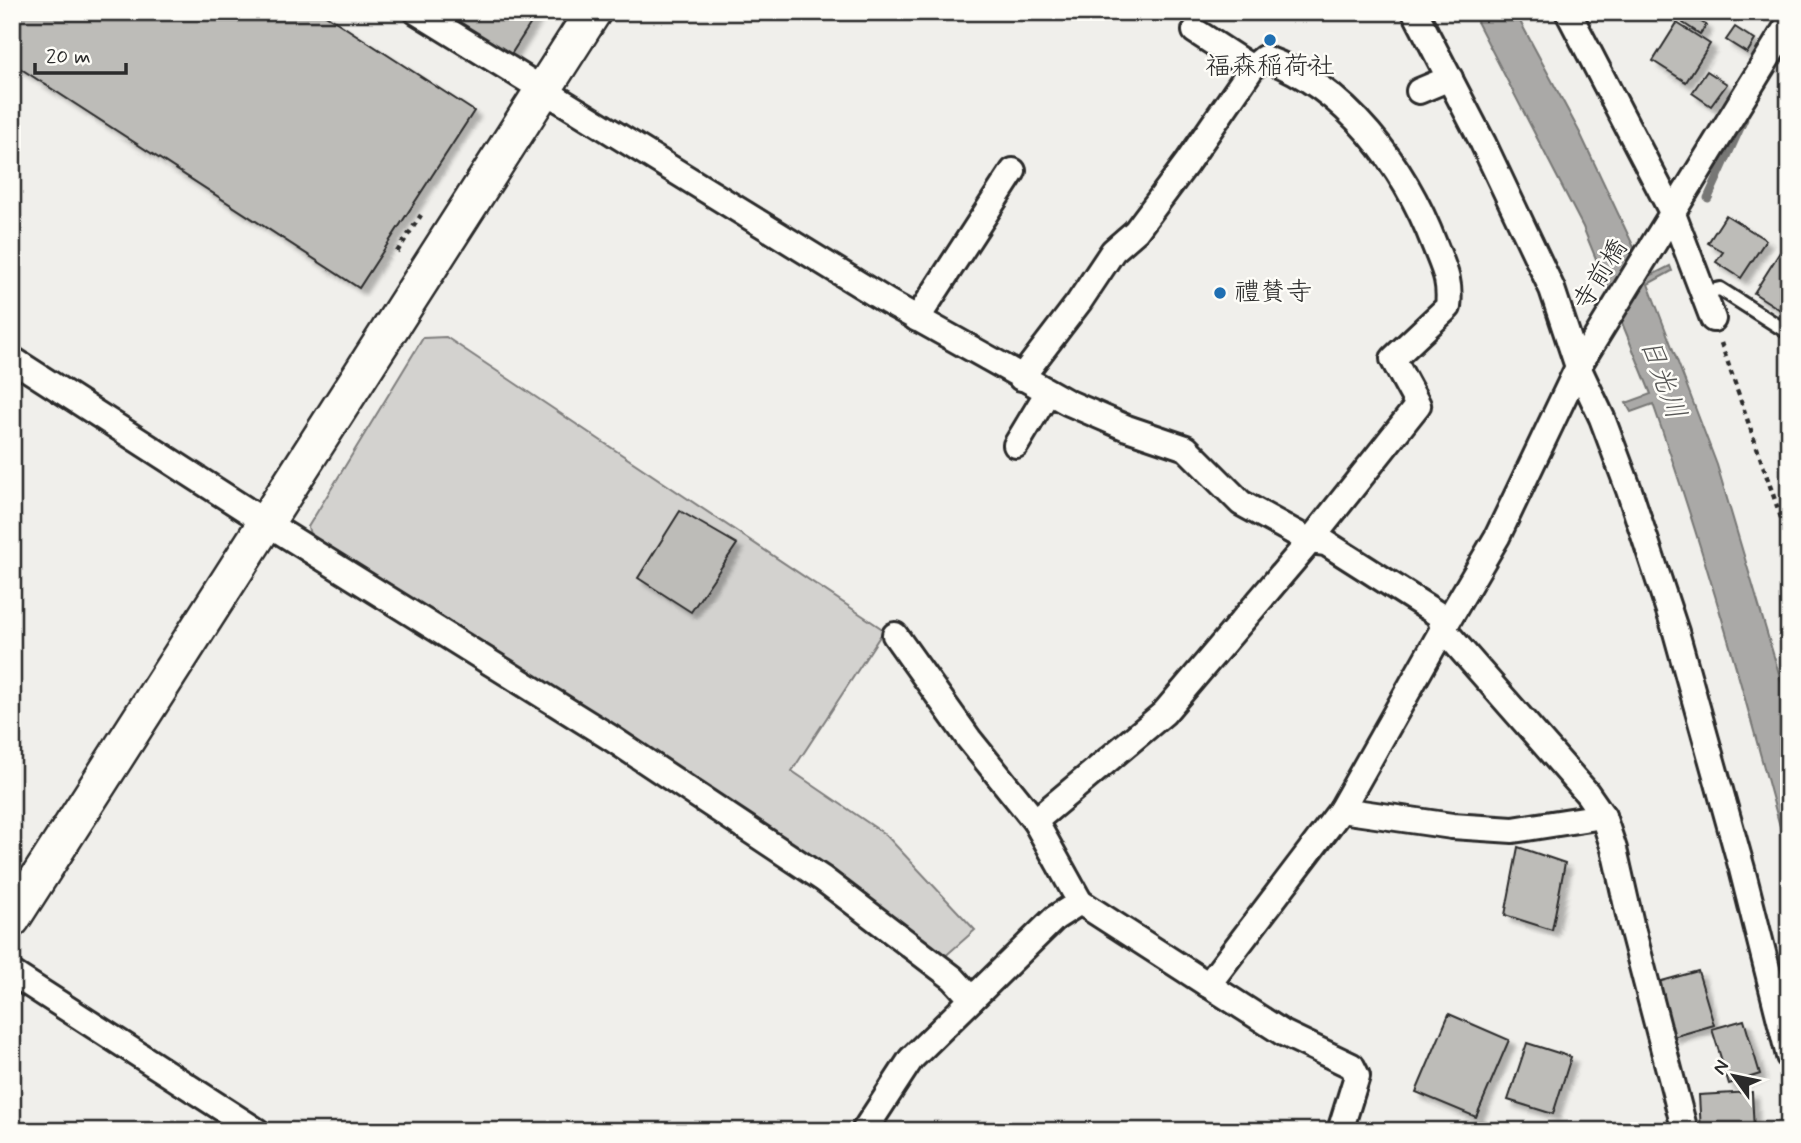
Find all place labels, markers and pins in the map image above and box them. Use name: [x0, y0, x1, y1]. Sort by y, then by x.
marker: 福森稲荷社: [1262, 32, 1278, 48]
place label: 福森稲荷社: [1205, 50, 1335, 84]
place label: 禮賛寺: [1234, 276, 1312, 310]
marker: 禮賛寺: [1212, 285, 1228, 301]

